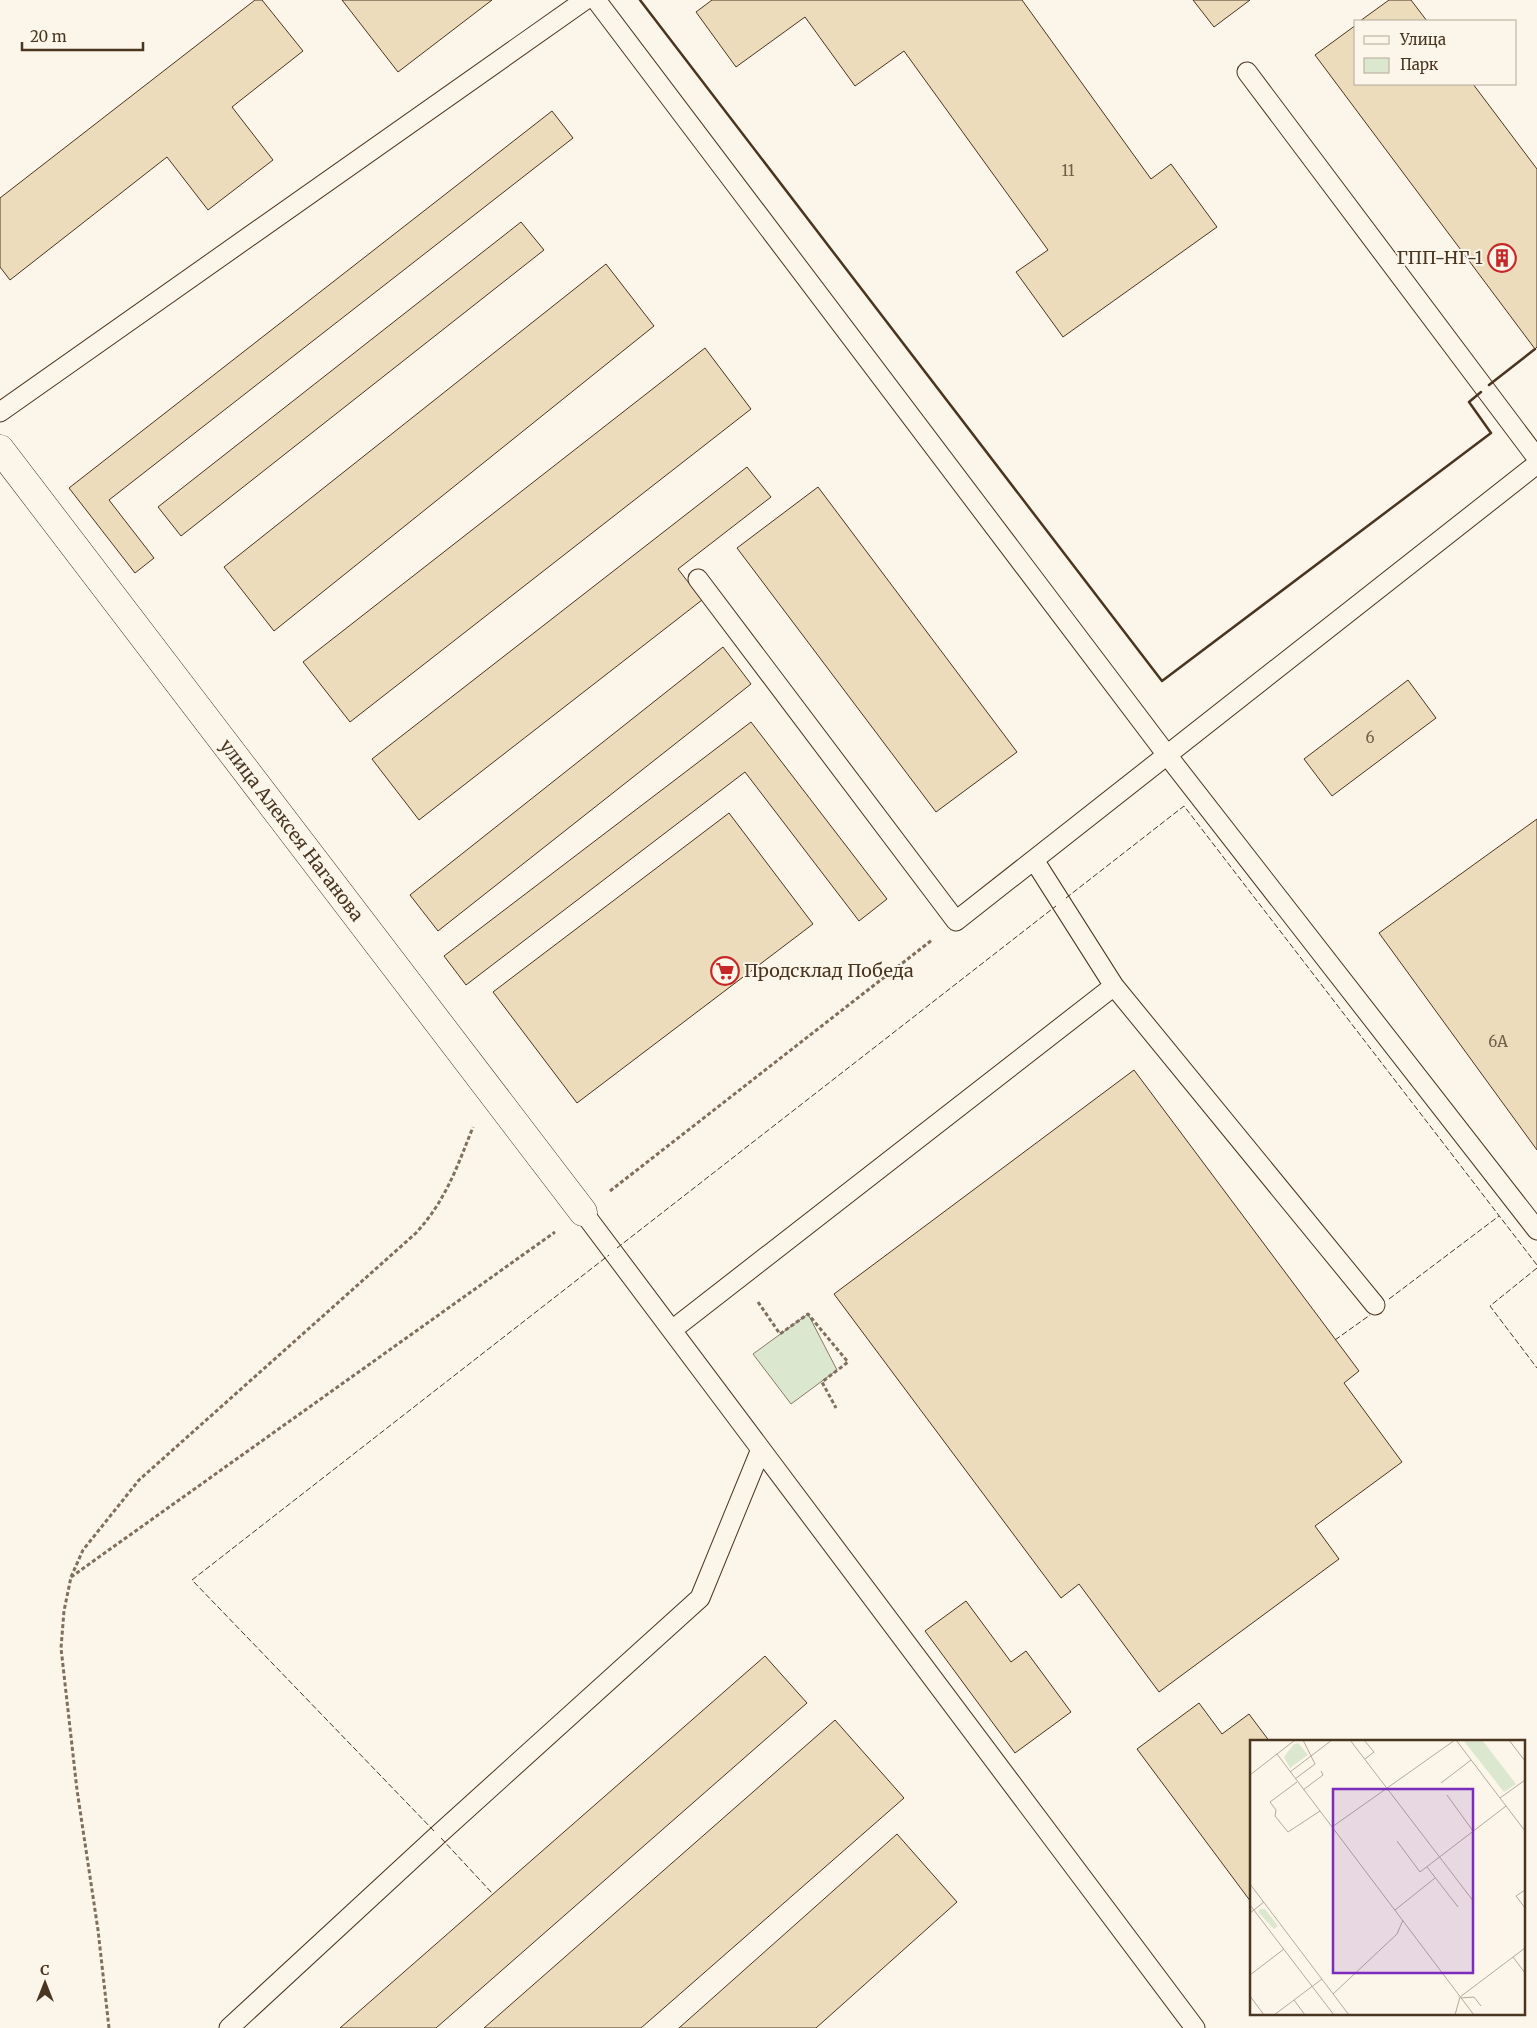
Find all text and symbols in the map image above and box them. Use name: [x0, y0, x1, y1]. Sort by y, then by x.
scale bar: [22, 20, 144, 52]
legend: [1354, 20, 1517, 85]
text: 20 m: [30, 27, 67, 46]
text: Улица: [1399, 30, 1446, 49]
text: Парк: [1400, 55, 1439, 74]
house number: 11: [1061, 161, 1075, 180]
building icon: ГПП-НГ-1: [1487, 243, 1517, 273]
place label: ГПП-НГ-1: [1397, 246, 1483, 269]
house number: 6: [1365, 728, 1375, 747]
street label: улица Алексея Наганова: [215, 734, 369, 926]
supermarket icon: Продсклад Победа: [710, 956, 740, 986]
place label: Продсклад Победа: [744, 959, 914, 982]
house number: 6А: [1488, 1032, 1508, 1051]
inset map: [1250, 1740, 1524, 2016]
north arrow: [20, 1958, 70, 2008]
text: С: [40, 1961, 50, 1979]

